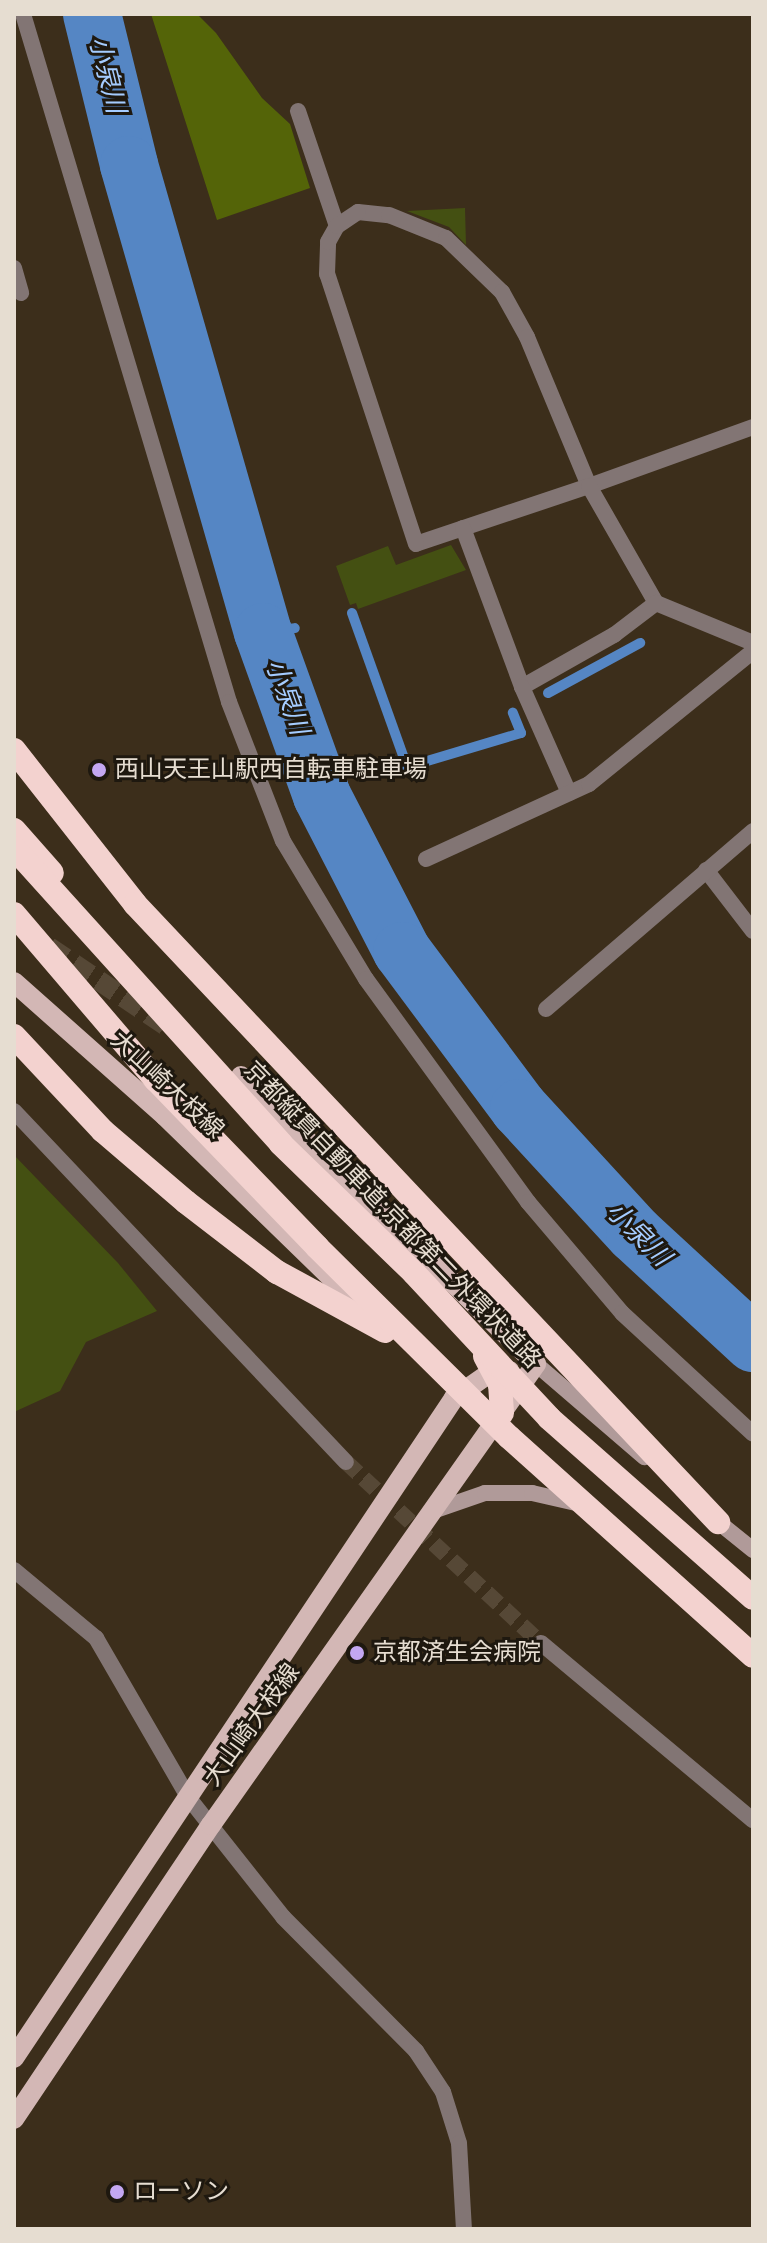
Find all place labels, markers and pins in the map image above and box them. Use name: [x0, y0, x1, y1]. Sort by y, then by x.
place label: 西山天王山駅西自転車駐車場: [115, 756, 427, 784]
marker: 西山天王山駅西自転車駐車場: [90, 761, 108, 779]
place label: 京都済生会病院: [373, 1639, 541, 1667]
marker: 京都済生会病院: [348, 1644, 366, 1662]
place label: ローソン: [133, 2178, 229, 2206]
marker: ローソン: [108, 2183, 126, 2201]

